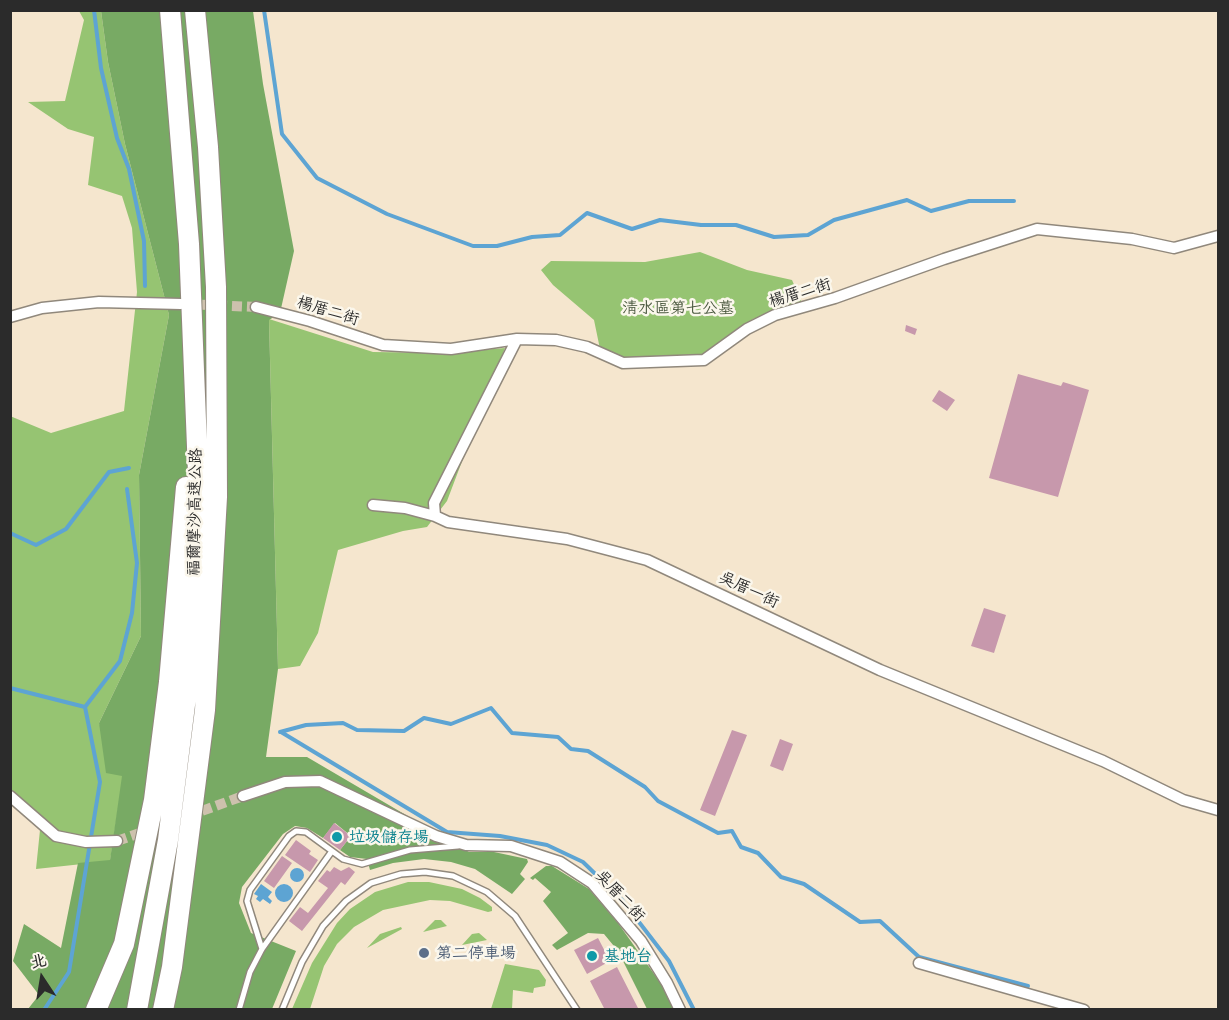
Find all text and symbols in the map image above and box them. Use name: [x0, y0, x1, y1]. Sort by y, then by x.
street label: 楊厝二街: [767, 274, 833, 312]
street label: 楊厝二街: [295, 292, 361, 330]
park label: 清水區第七公墓: [622, 298, 734, 318]
street label: 福爾摩沙高速公路: [184, 448, 206, 576]
street label: 吳厝一街: [716, 568, 782, 612]
place label: 垃圾儲存場: [349, 827, 429, 847]
marker: 垃圾儲存場: [330, 830, 344, 844]
street label: 吳厝二街: [591, 866, 649, 926]
place label: 第二停車場: [436, 943, 516, 963]
marker: 第二停車場: [417, 946, 431, 960]
place label: 基地台: [604, 946, 652, 966]
north arrow: [12, 948, 72, 1008]
text: 北: [28, 949, 48, 972]
marker: 基地台: [585, 949, 599, 963]

